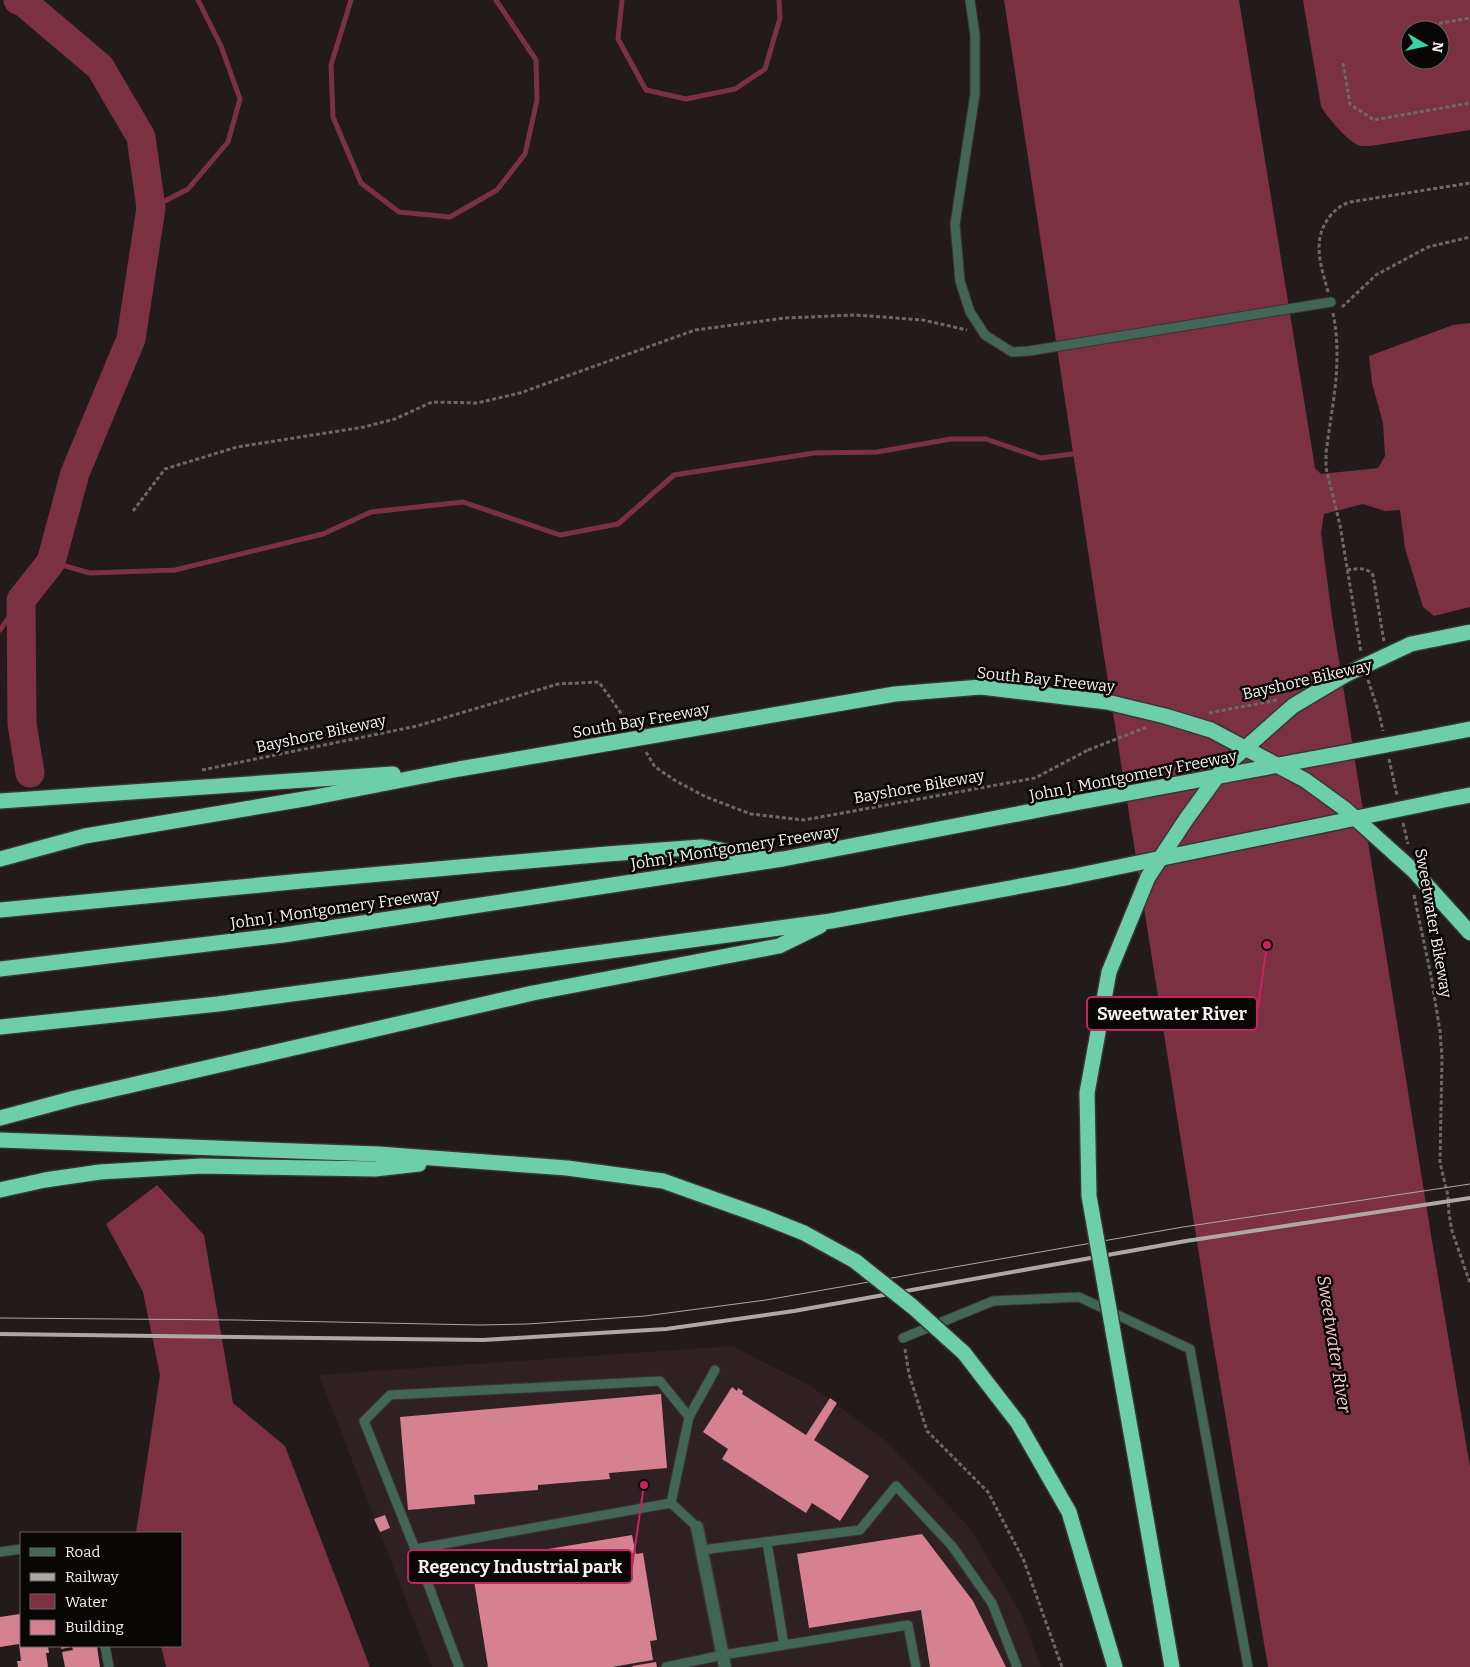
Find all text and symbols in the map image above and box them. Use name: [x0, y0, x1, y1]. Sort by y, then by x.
north arrow: [1400, 20, 1450, 70]
text: N: [1428, 40, 1447, 54]
street label: Bayshore Bikeway: [1240, 655, 1374, 704]
street label: South Bay Freeway: [976, 663, 1117, 696]
street label: South Bay Freeway: [571, 699, 712, 742]
street label: Bayshore Bikeway: [254, 710, 388, 757]
street label: John J. Montgomery Freeway: [1027, 746, 1239, 805]
street label: Bayshore Bikeway: [852, 766, 987, 807]
street label: John J. Montgomery Freeway: [628, 822, 841, 874]
street label: Sweetwater Bikeway: [1411, 847, 1456, 1000]
street label: John J. Montgomery Freeway: [228, 884, 441, 933]
callout: Sweetwater River: [1087, 997, 1257, 1030]
text: Sweetwater River: [1097, 1003, 1248, 1025]
water label: Sweetwater River: [1312, 1274, 1356, 1415]
legend: [20, 1532, 182, 1647]
text: Road: [65, 1543, 100, 1561]
callout: Regency Industrial park: [408, 1550, 632, 1583]
text: Regency Industrial park: [418, 1556, 623, 1578]
text: Railway: [65, 1568, 119, 1586]
text: Water: [65, 1593, 108, 1611]
text: Building: [65, 1618, 124, 1636]

